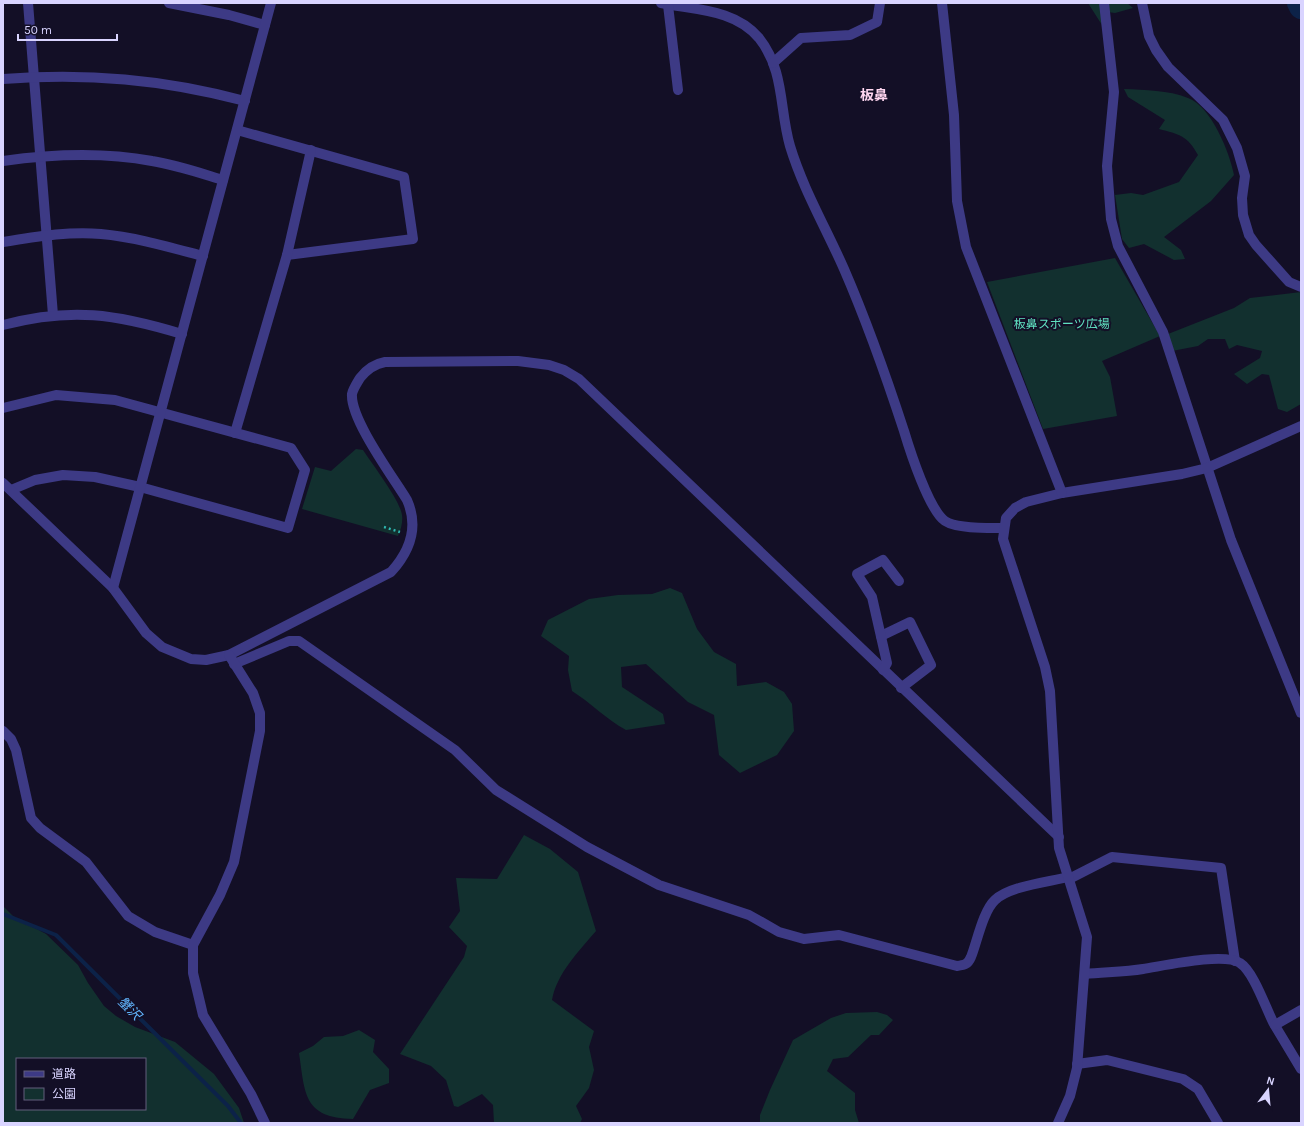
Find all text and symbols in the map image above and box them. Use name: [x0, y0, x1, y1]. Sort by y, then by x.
scale bar: [18, 16, 117, 42]
text: 50 m: [24, 23, 52, 37]
district label: 板鼻: [860, 87, 888, 104]
park label: 板鼻スポーツ広場: [1014, 317, 1110, 331]
water label: 蟹沢: [115, 994, 146, 1024]
legend: [16, 1058, 146, 1110]
text: 道路: [52, 1067, 76, 1081]
north arrow: [1248, 1070, 1288, 1110]
text: N: [1265, 1074, 1276, 1088]
text: 公園: [52, 1087, 76, 1101]

